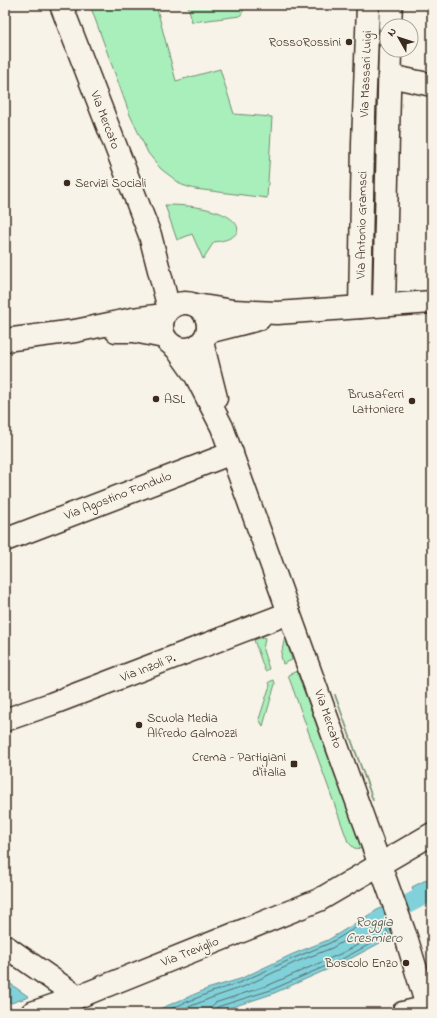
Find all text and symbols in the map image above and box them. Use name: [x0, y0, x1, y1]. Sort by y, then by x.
north arrow: [379, 18, 419, 58]
text: N: [383, 24, 401, 40]
street label: Via Massari Luigi: [355, 30, 378, 119]
place label: RossoRossini: [269, 33, 341, 52]
marker: RossoRossini: [344, 37, 354, 47]
street label: Via Mercato: [85, 87, 125, 152]
street label: Via Antonio Gramsci: [352, 171, 372, 280]
place label: Servizi Sociali: [75, 174, 146, 193]
marker: Servizi Sociali: [62, 178, 72, 188]
place label: Brusaferri Lattoniere: [347, 385, 404, 419]
place label: ASL: [164, 390, 185, 409]
marker: ASL: [151, 394, 161, 404]
marker: Brusaferri Lattoniere: [407, 396, 417, 406]
street label: Via Agostino Fondulo: [61, 467, 175, 527]
street label: Via Inzoli P.: [117, 649, 179, 688]
street label: Via Mercato: [309, 686, 347, 751]
place label: Scuola Media Alfredo Galmozzi: [147, 709, 237, 743]
marker: Scuola Media Alfredo Galmozzi: [134, 720, 144, 730]
place label: Crema - Partigiani d'italia: [192, 748, 286, 782]
marker: Crema - Partigiani d'italia: [289, 759, 299, 769]
water label: Roggia Cresmiero: [346, 912, 403, 949]
street label: Via Treviglio: [157, 932, 222, 973]
place label: Boscolo Enzo: [324, 954, 398, 973]
marker: Boscolo Enzo: [401, 958, 411, 968]

